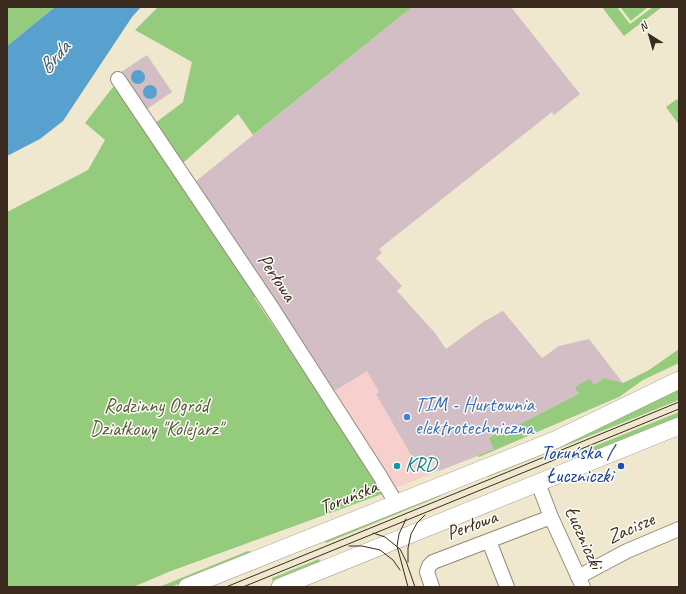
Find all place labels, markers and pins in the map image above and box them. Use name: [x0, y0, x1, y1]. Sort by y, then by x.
place label: TIM - Hurtownia elektrotechniczna: [415, 394, 534, 441]
marker: TIM - Hurtownia elektrotechniczna: [402, 412, 412, 422]
place label: Toruńska / Łuczniczki: [541, 442, 613, 489]
place label: KRD: [405, 454, 436, 478]
marker: KRD: [392, 461, 402, 471]
marker: Toruńska / Łuczniczki: [616, 461, 626, 471]

